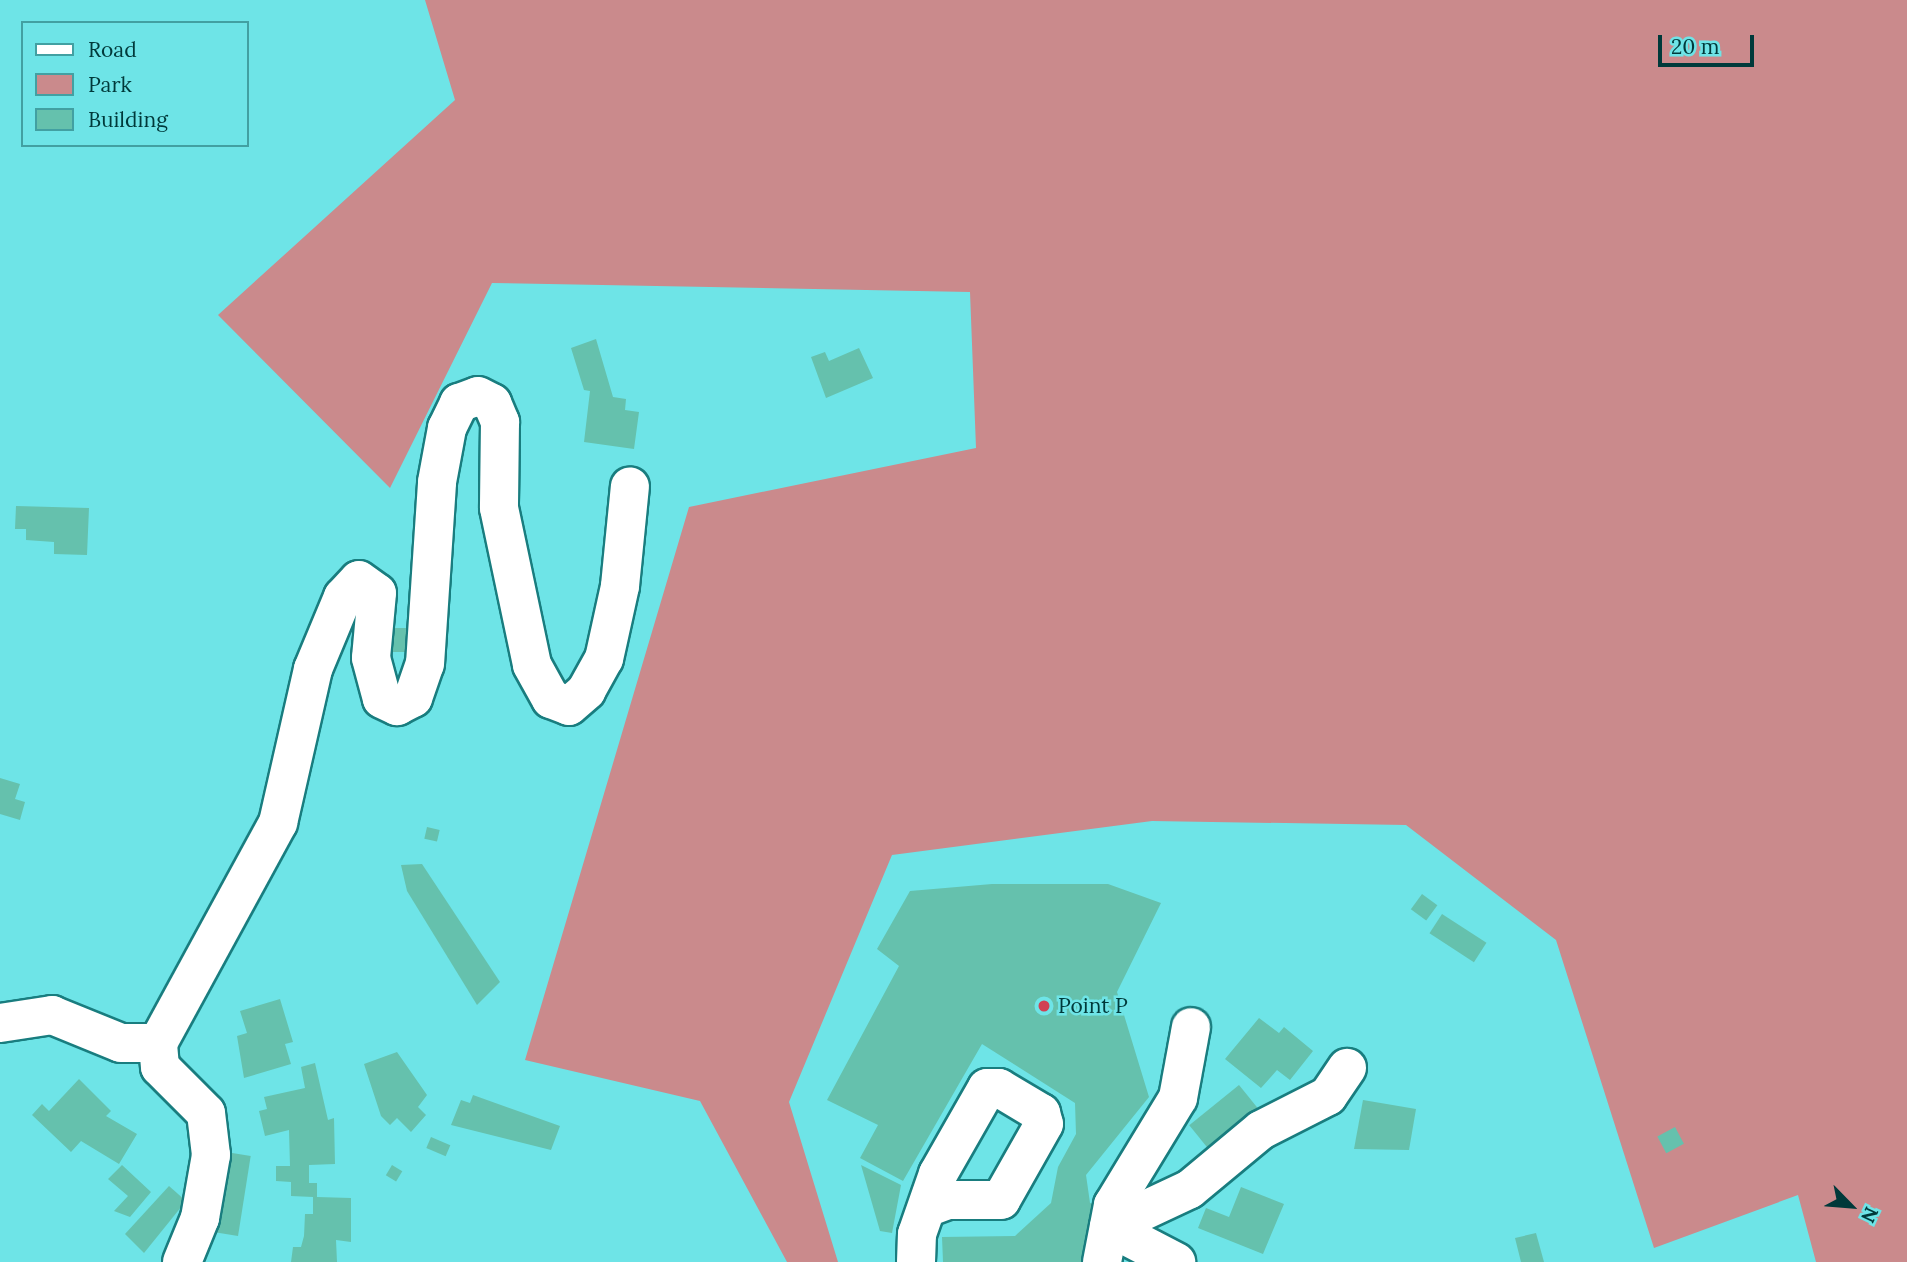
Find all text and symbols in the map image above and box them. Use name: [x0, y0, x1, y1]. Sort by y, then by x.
legend: [21, 21, 248, 147]
scale bar: [1662, 21, 1758, 65]
text: 20 m: [1671, 33, 1720, 60]
text: Road: [88, 36, 137, 63]
text: Park: [88, 71, 132, 98]
text: Building: [88, 106, 168, 133]
place label: Point P: [1058, 993, 1128, 1019]
marker: Point P: [1036, 998, 1052, 1014]
north arrow: [1816, 1171, 1886, 1241]
text: N: [1856, 1203, 1884, 1227]

